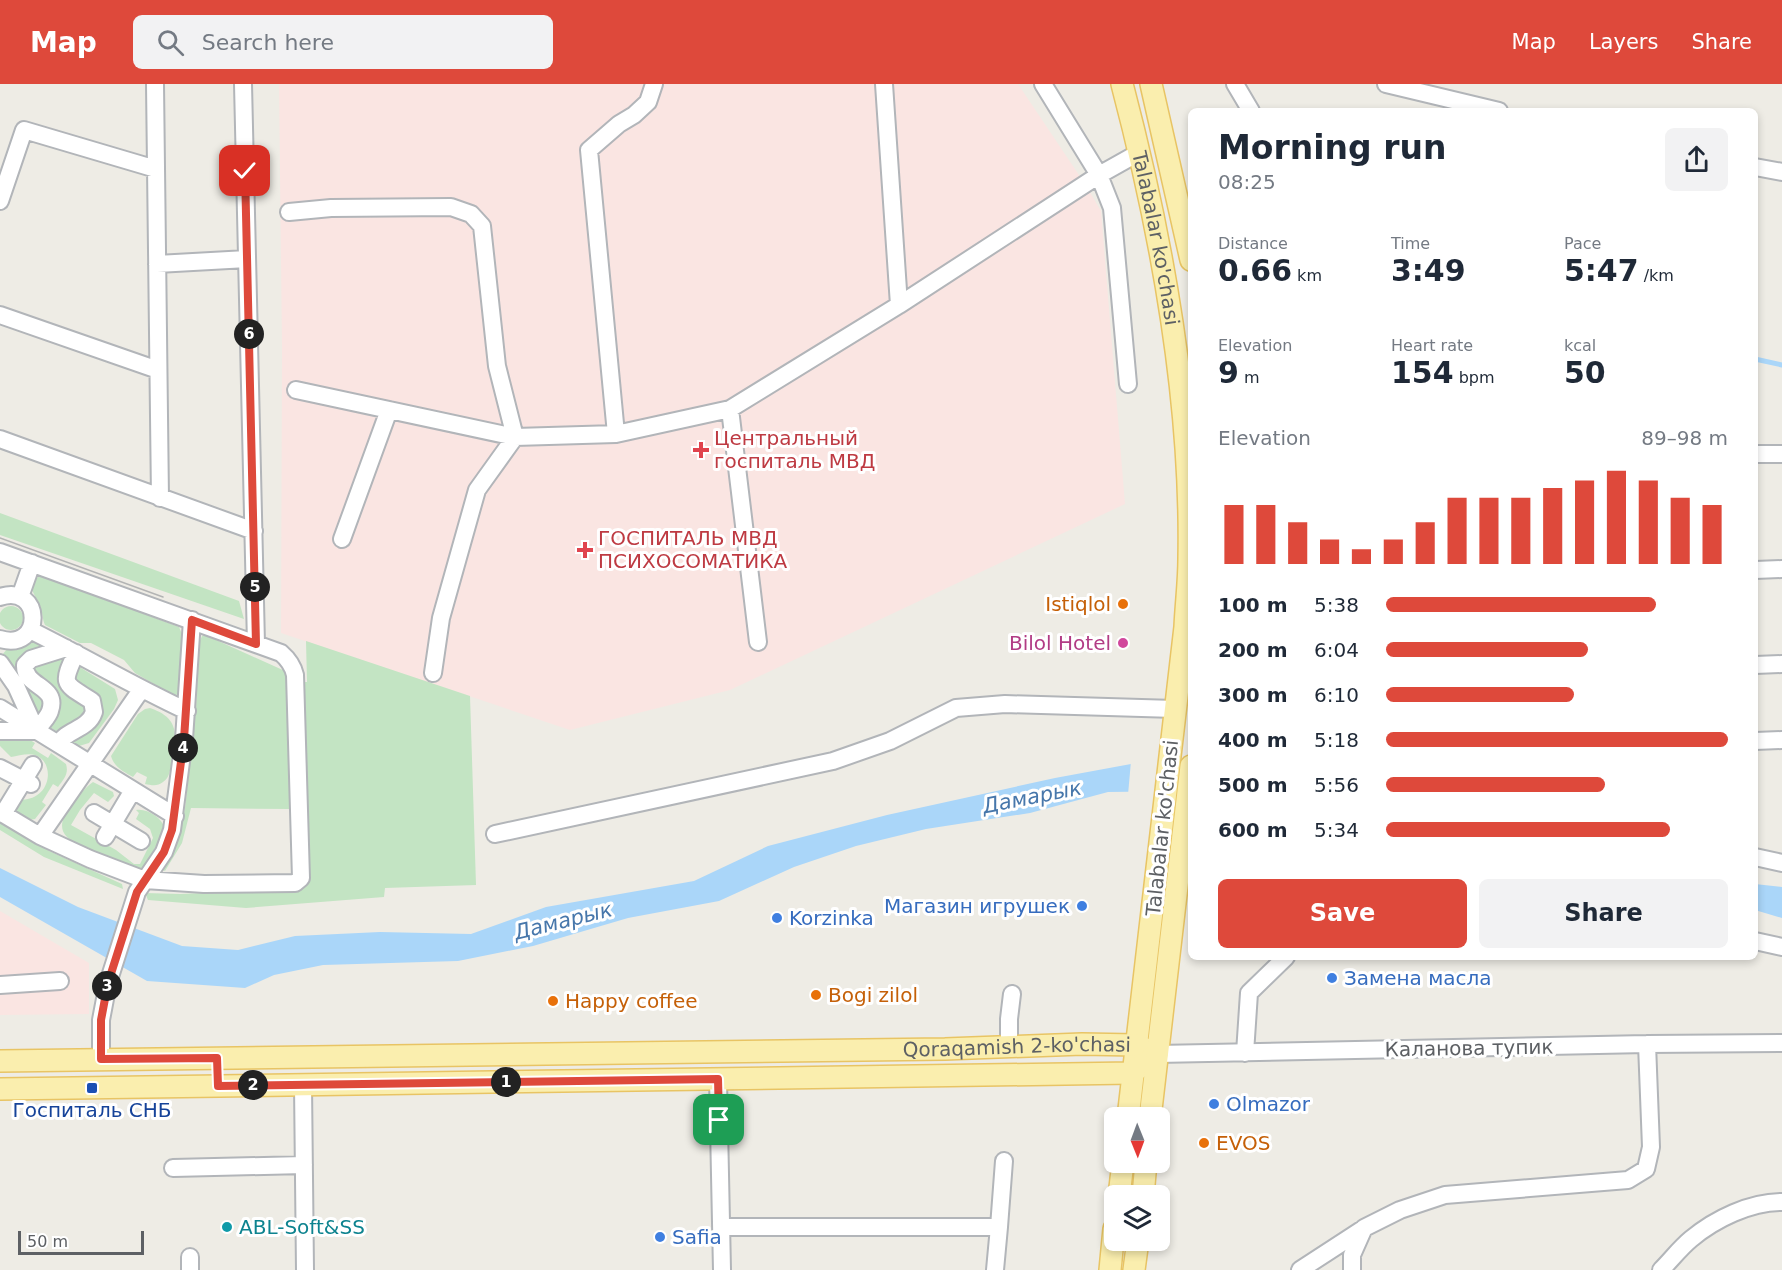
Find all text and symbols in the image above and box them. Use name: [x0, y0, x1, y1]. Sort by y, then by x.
search box: [133, 15, 553, 69]
text: Map: [30, 26, 97, 59]
icon: search: [154, 26, 187, 59]
text: Search here: [202, 30, 334, 55]
text: Map: [1512, 30, 1556, 54]
text: Layers: [1589, 30, 1658, 54]
text: Share: [1691, 30, 1752, 54]
text: Morning run: [1218, 128, 1446, 167]
button: share: [1665, 128, 1728, 191]
pin: [219, 145, 270, 196]
street label: Talabalar ko'chasi: [1127, 148, 1184, 327]
icon: check: [228, 154, 261, 187]
text: 08:25: [1218, 170, 1276, 194]
text: Distance: [1218, 234, 1288, 253]
text: Time: [1391, 234, 1430, 253]
text: Pace: [1564, 234, 1601, 253]
text: 0.66: [1218, 253, 1292, 288]
text: 3:49: [1391, 253, 1466, 288]
text: 5:47: [1564, 253, 1639, 288]
text: km: [1292, 266, 1322, 285]
text: /km: [1639, 266, 1674, 285]
pin: 6: [234, 319, 264, 349]
text: 6: [243, 324, 255, 343]
text: Elevation: [1218, 336, 1292, 355]
text: Heart rate: [1391, 336, 1473, 355]
text: kcal: [1564, 336, 1596, 355]
text: 9: [1218, 355, 1239, 390]
text: 154: [1391, 355, 1454, 390]
text: 50: [1564, 355, 1606, 390]
text: m: [1239, 368, 1260, 387]
text: bpm: [1454, 368, 1495, 387]
place label: Центральный госпиталь МВД: [714, 426, 875, 473]
text: Elevation: [1218, 426, 1311, 450]
text: 89–98 m: [1641, 426, 1728, 450]
marker: Центральный госпиталь МВД: [692, 441, 710, 459]
place label: ГОСПИТАЛЬ МВД ПСИХОСОМАТИКА: [598, 526, 787, 573]
marker: ГОСПИТАЛЬ МВД ПСИХОСОМАТИКА: [576, 541, 594, 559]
pin: 5: [240, 572, 270, 602]
text: 5: [249, 577, 261, 596]
place label: Istiqlol: [1045, 592, 1111, 616]
text: 100 m: [1218, 593, 1288, 617]
text: 5:38: [1314, 593, 1359, 617]
marker: Istiqlol: [1116, 597, 1130, 611]
place label: Bilol Hotel: [1009, 631, 1111, 655]
marker: Bilol Hotel: [1116, 636, 1130, 650]
text: 200 m: [1218, 638, 1288, 662]
text: 6:04: [1314, 638, 1359, 662]
text: 300 m: [1218, 683, 1288, 707]
text: 6:10: [1314, 683, 1359, 707]
text: 400 m: [1218, 728, 1288, 752]
text: 5:18: [1314, 728, 1359, 752]
pin: 4: [168, 733, 198, 763]
text: 4: [177, 738, 189, 757]
street label: Talabalar ko'chasi: [1141, 739, 1183, 918]
text: 500 m: [1218, 773, 1288, 797]
text: 5:56: [1314, 773, 1359, 797]
water label: Дамарык: [979, 776, 1084, 819]
text: 600 m: [1218, 818, 1288, 842]
text: 5:34: [1314, 818, 1359, 842]
button: Save: [1218, 879, 1467, 948]
button: Share: [1479, 879, 1728, 948]
place label: Магазин игрушек: [884, 894, 1070, 918]
water label: Дамарык: [510, 897, 615, 945]
marker: Магазин игрушек: [1075, 899, 1089, 913]
place label: Korzinka: [789, 906, 874, 930]
marker: Korzinka: [770, 911, 784, 925]
place label: Замена масла: [1344, 966, 1492, 990]
pin: 3: [92, 971, 122, 1001]
marker: Замена масла: [1325, 971, 1339, 985]
text: 3: [101, 976, 113, 995]
place label: Bogi zilol: [828, 983, 918, 1007]
marker: Bogi zilol: [809, 988, 823, 1002]
place label: Happy coffee: [565, 989, 698, 1013]
marker: Happy coffee: [546, 994, 560, 1008]
street label: Qoraqamish 2-ko'chasi: [903, 1032, 1131, 1062]
street label: Каланова тупик: [1384, 1035, 1554, 1061]
pin: 1: [491, 1067, 521, 1097]
pin: 2: [238, 1070, 268, 1100]
text: 1: [500, 1072, 512, 1091]
text: 2: [247, 1075, 259, 1094]
marker: Госпиталь СНБ: [85, 1081, 99, 1095]
place label: Olmazor: [1226, 1092, 1311, 1116]
pin: [693, 1094, 744, 1145]
marker: Olmazor: [1207, 1097, 1221, 1111]
place label: Госпиталь СНБ: [12, 1098, 172, 1122]
icon: arrive: [702, 1103, 735, 1136]
north arrow: [1104, 1107, 1170, 1173]
map controls: [1104, 1107, 1170, 1251]
place label: EVOS: [1216, 1131, 1270, 1155]
marker: EVOS: [1197, 1136, 1211, 1150]
button: layers: [1104, 1185, 1170, 1251]
place label: ABL-Soft&SS: [239, 1215, 365, 1239]
marker: ABL-Soft&SS: [220, 1220, 234, 1234]
place label: Safia: [672, 1225, 722, 1249]
scale bar: [18, 1228, 144, 1256]
marker: Safia: [653, 1230, 667, 1244]
text: 50 m: [27, 1232, 68, 1251]

